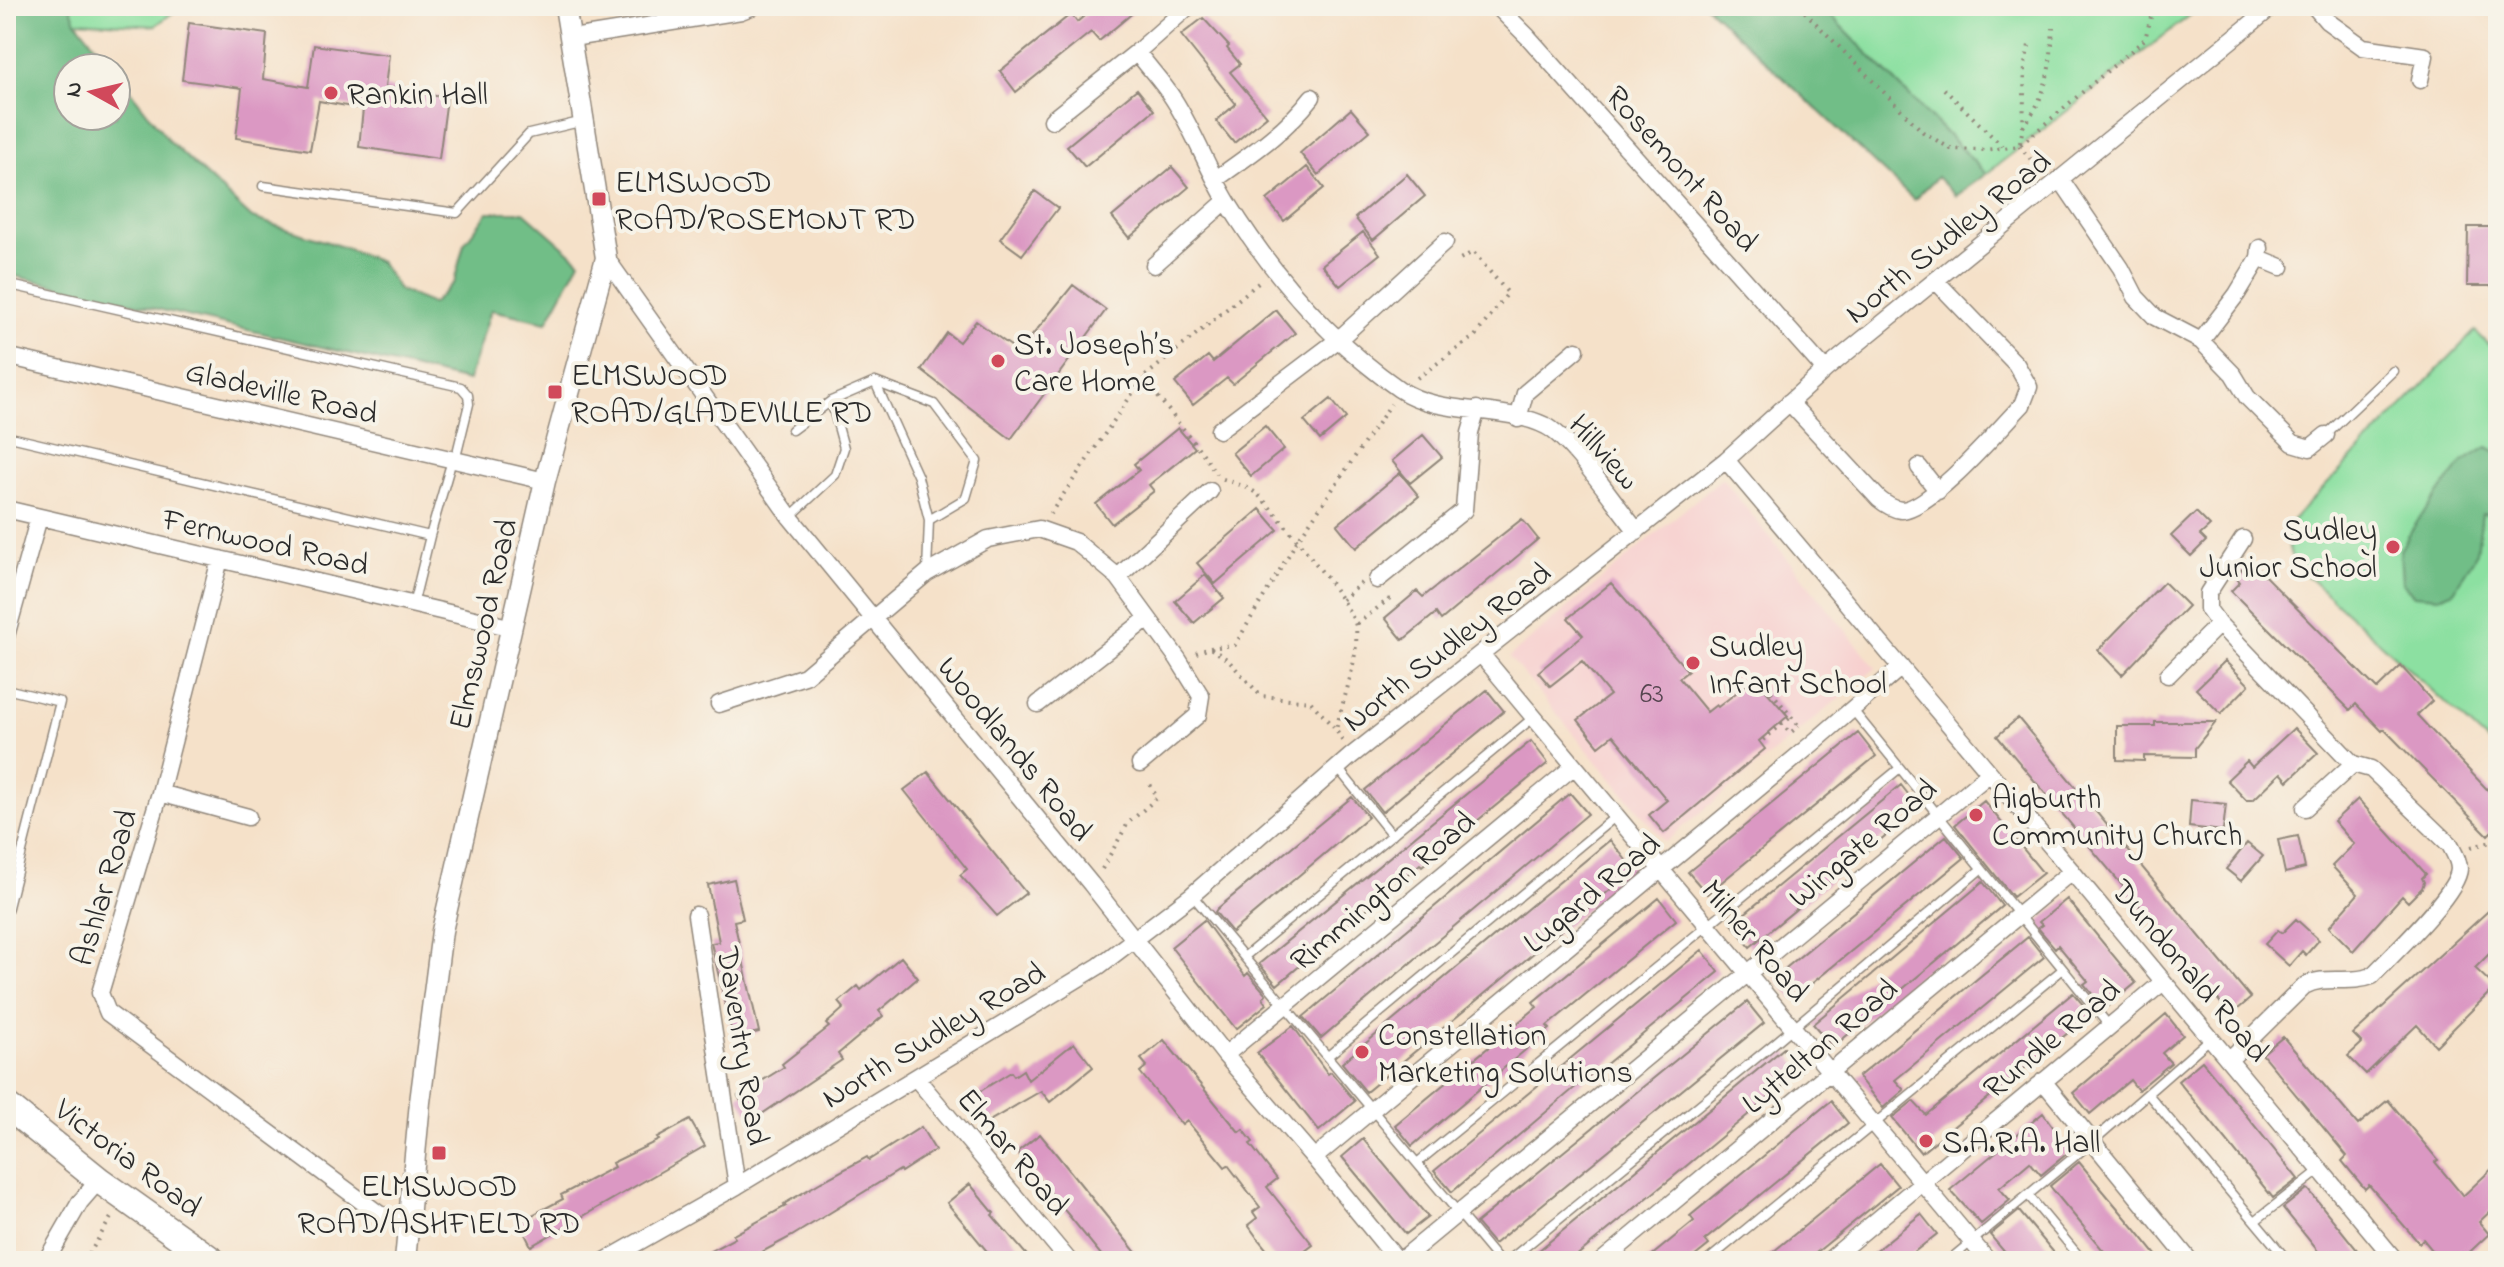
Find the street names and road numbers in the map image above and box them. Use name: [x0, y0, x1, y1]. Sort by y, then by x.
street label: Rosemont Road: [1592, 76, 1768, 264]
street label: North Sudley Road: [1836, 141, 2063, 337]
street label: Gladeville Road: [181, 349, 382, 439]
street label: Hillview: [1555, 405, 1649, 502]
street label: Fernwood Road: [156, 498, 373, 591]
street label: Elmswood Road: [438, 515, 533, 735]
street label: North Sudley Road: [1334, 552, 1563, 745]
street label: Woodlands Road: [924, 647, 1103, 853]
street label: Wingate Road: [1779, 768, 1949, 921]
street label: Rimmington Road: [1281, 801, 1487, 985]
street label: Ashlar Road: [60, 804, 152, 972]
street label: Lugard Road: [1514, 823, 1672, 966]
street label: Milner Road: [1688, 870, 1819, 1014]
street label: Dundonald Road: [2097, 870, 2279, 1074]
street label: Daventry Road: [702, 943, 779, 1149]
street label: North Sudley Road: [814, 951, 1056, 1123]
street label: Lyttelton Road: [1733, 968, 1910, 1127]
street label: Rundle Road: [1974, 969, 2132, 1112]
street label: Elmar Road: [944, 1079, 1079, 1228]
street label: Victoria Road: [42, 1088, 211, 1231]

